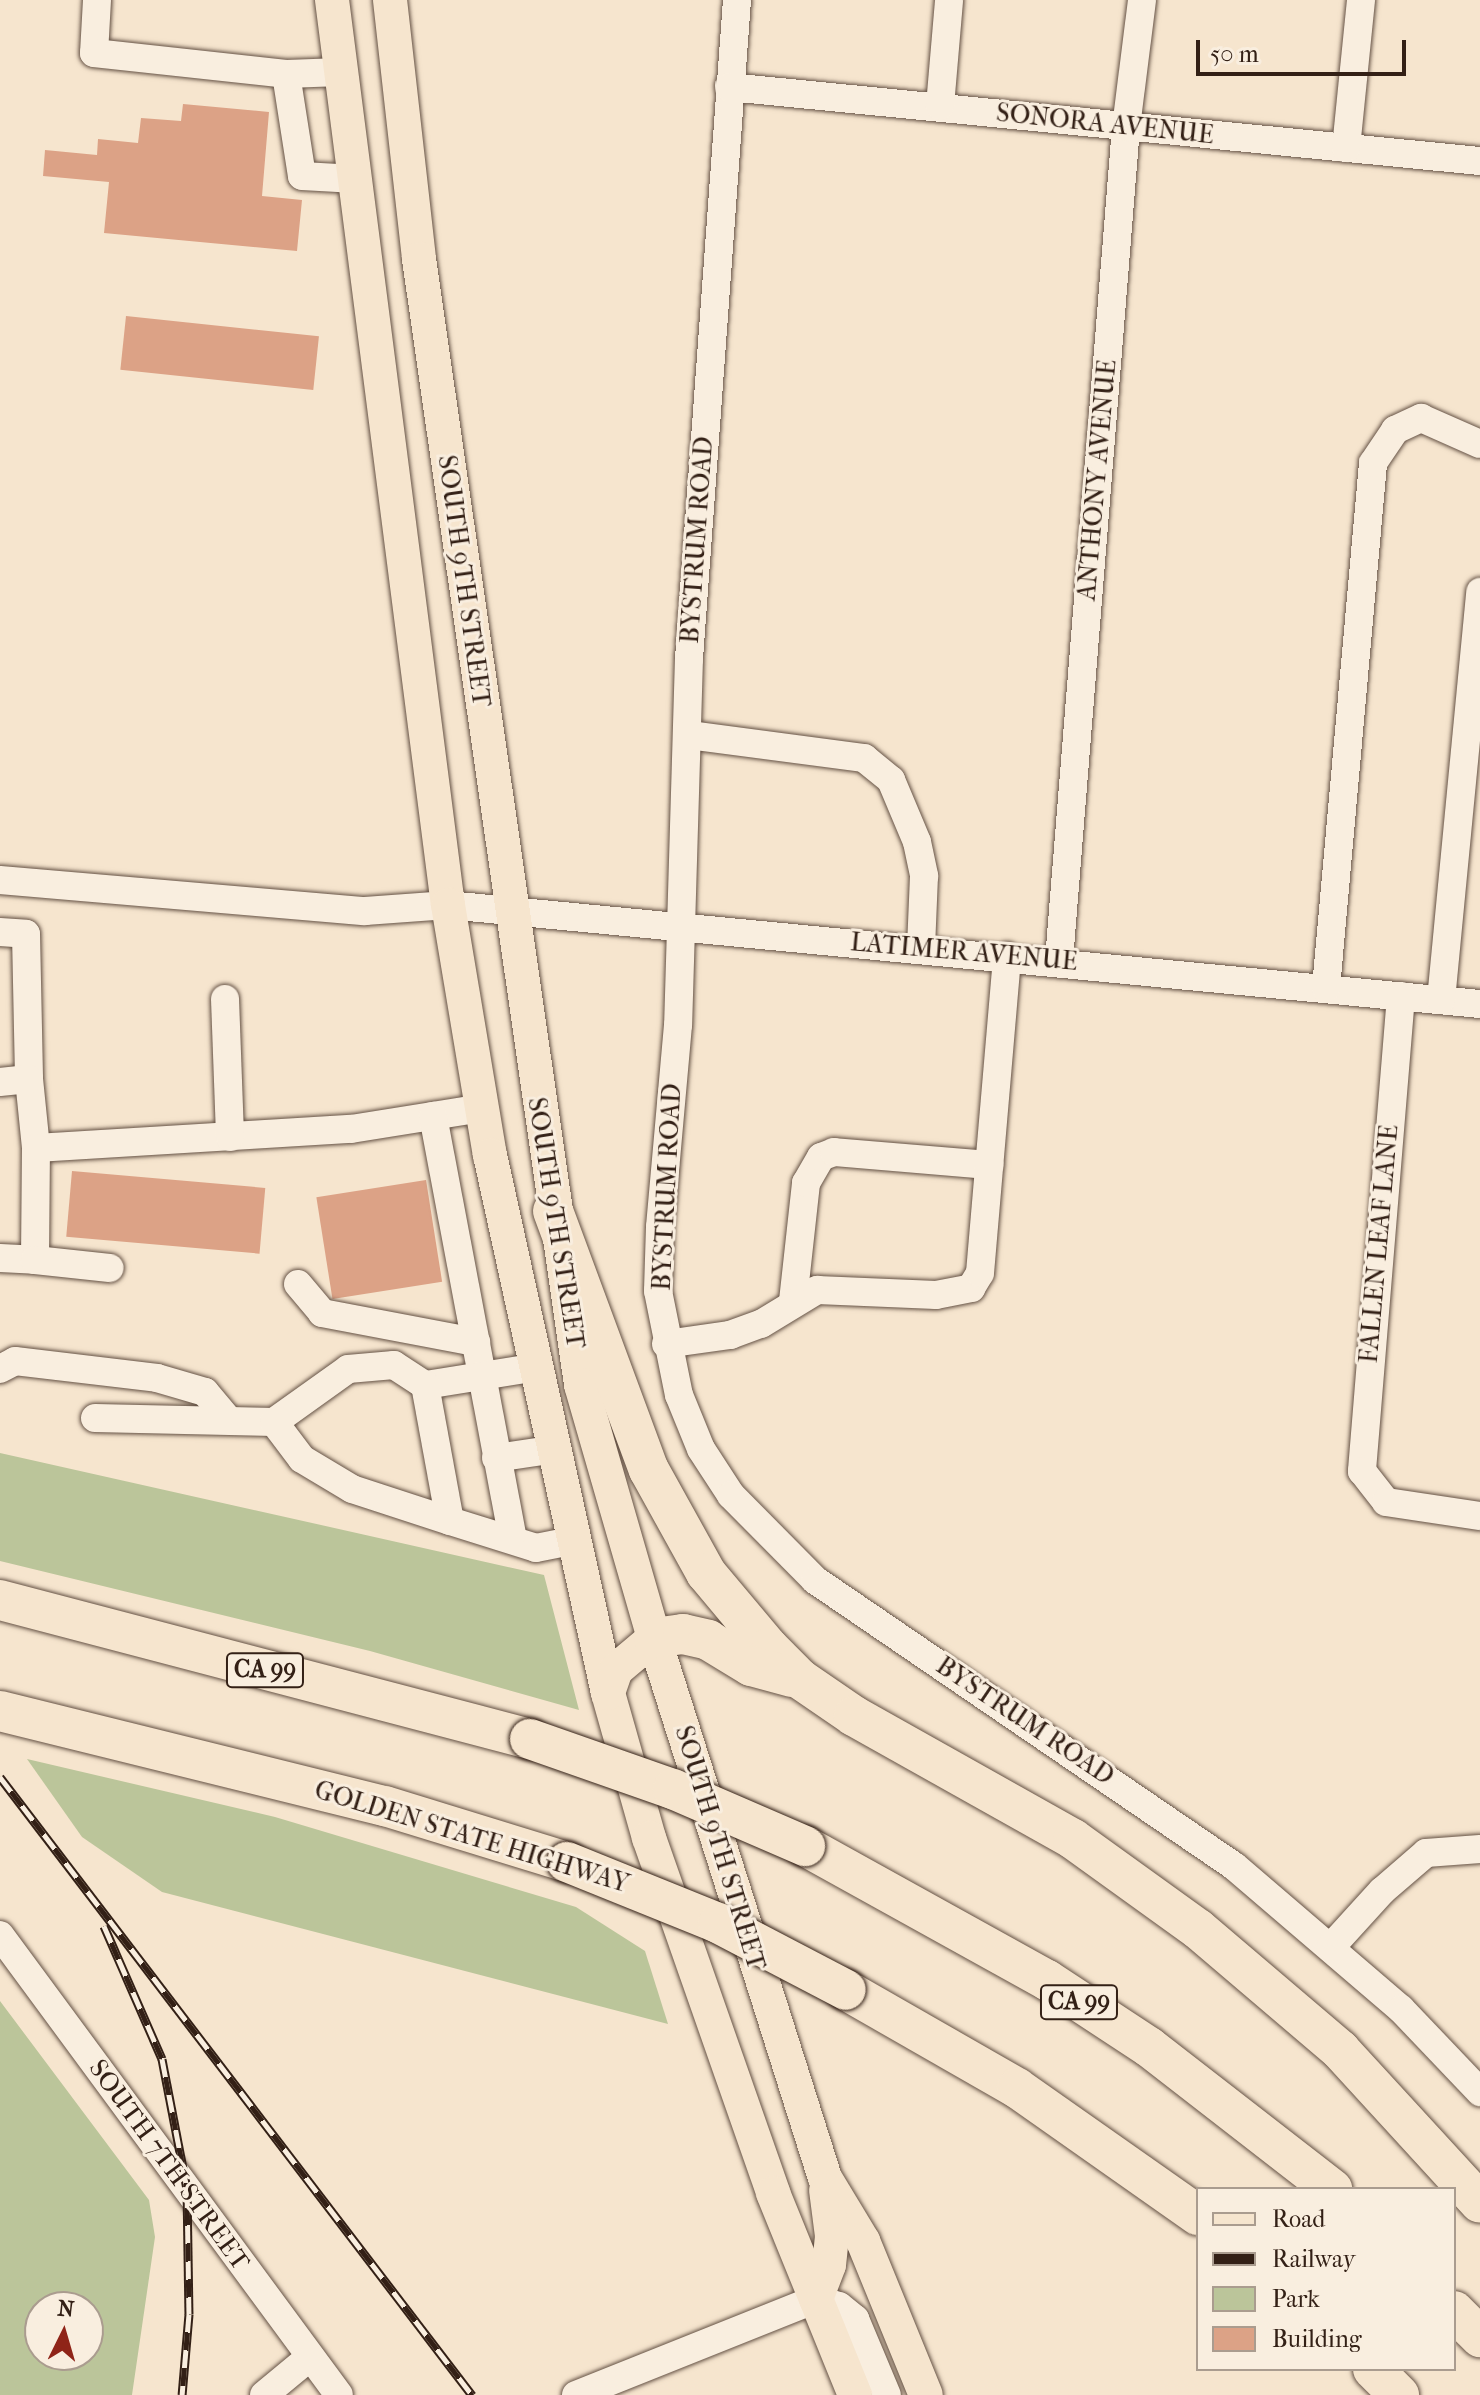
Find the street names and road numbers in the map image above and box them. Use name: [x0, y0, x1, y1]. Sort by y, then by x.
street label: SONORA AVENUE: [995, 97, 1215, 151]
street label: ANTHONY AVENUE: [1071, 358, 1123, 602]
street label: BYSTRUM ROAD: [674, 435, 720, 645]
street label: SOUTH 9TH STREET: [431, 453, 497, 709]
street label: LATIMER AVENUE: [849, 927, 1079, 977]
street label: BYSTRUM ROAD: [646, 1083, 688, 1291]
street label: SOUTH 9TH STREET: [521, 1095, 591, 1351]
street label: FALLEN LEAF LANE: [1353, 1123, 1405, 1365]
road number: CA 99: [225, 1650, 305, 1690]
street label: BYSTRUM ROAD: [930, 1650, 1120, 1792]
street label: SOUTH 9TH STREET: [668, 1722, 772, 1974]
street label: GOLDEN STATE HIGHWAY: [311, 1774, 633, 1900]
road number: CA 99: [1039, 1982, 1119, 2022]
street label: SOUTH 7TH STREET: [82, 2054, 256, 2276]

